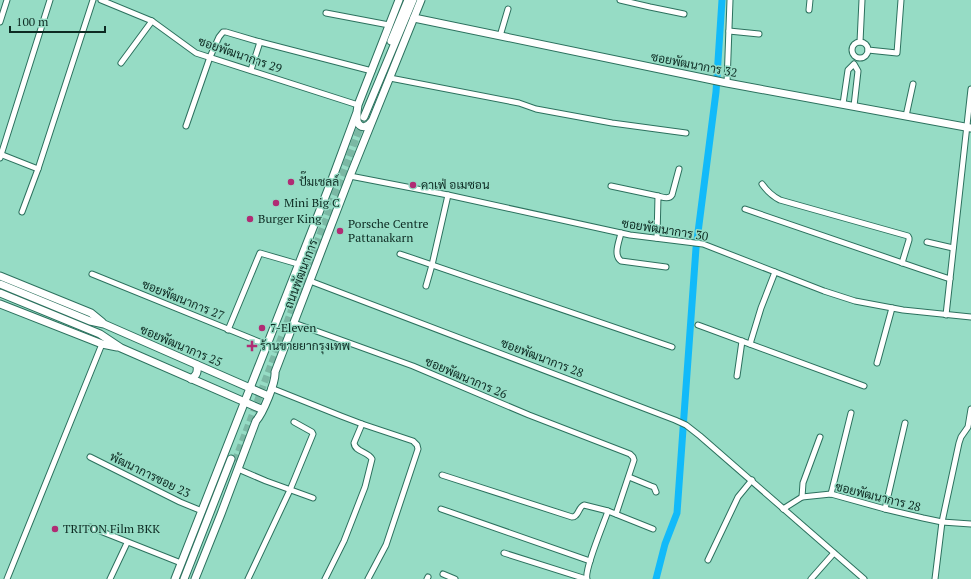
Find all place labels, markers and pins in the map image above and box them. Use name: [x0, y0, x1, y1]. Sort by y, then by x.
place label: ปั๊มเชลล์: [299, 171, 339, 189]
marker: ปั๊มเชลล์: [286, 177, 296, 187]
place label: คาเฟ่ อเมซอน: [421, 177, 490, 192]
marker: คาเฟ่ อเมซอน: [408, 180, 418, 190]
place label: Mini Big C: [284, 195, 340, 210]
marker: Mini Big C: [271, 198, 281, 208]
place label: Burger King: [258, 211, 322, 226]
marker: Burger King: [245, 214, 255, 224]
place label: Porsche Centre Pattanakarn: [348, 216, 429, 245]
marker: Porsche Centre Pattanakarn: [335, 226, 345, 236]
place label: 7-Eleven: [270, 320, 316, 335]
marker: 7-Eleven: [257, 323, 267, 333]
place label: ร้านขายยากรุงเทพ: [260, 338, 350, 355]
marker: ร้านขายยากรุงเทพ: [247, 341, 257, 351]
place label: TRITON Film BKK: [63, 521, 160, 536]
marker: TRITON Film BKK: [50, 524, 60, 534]

